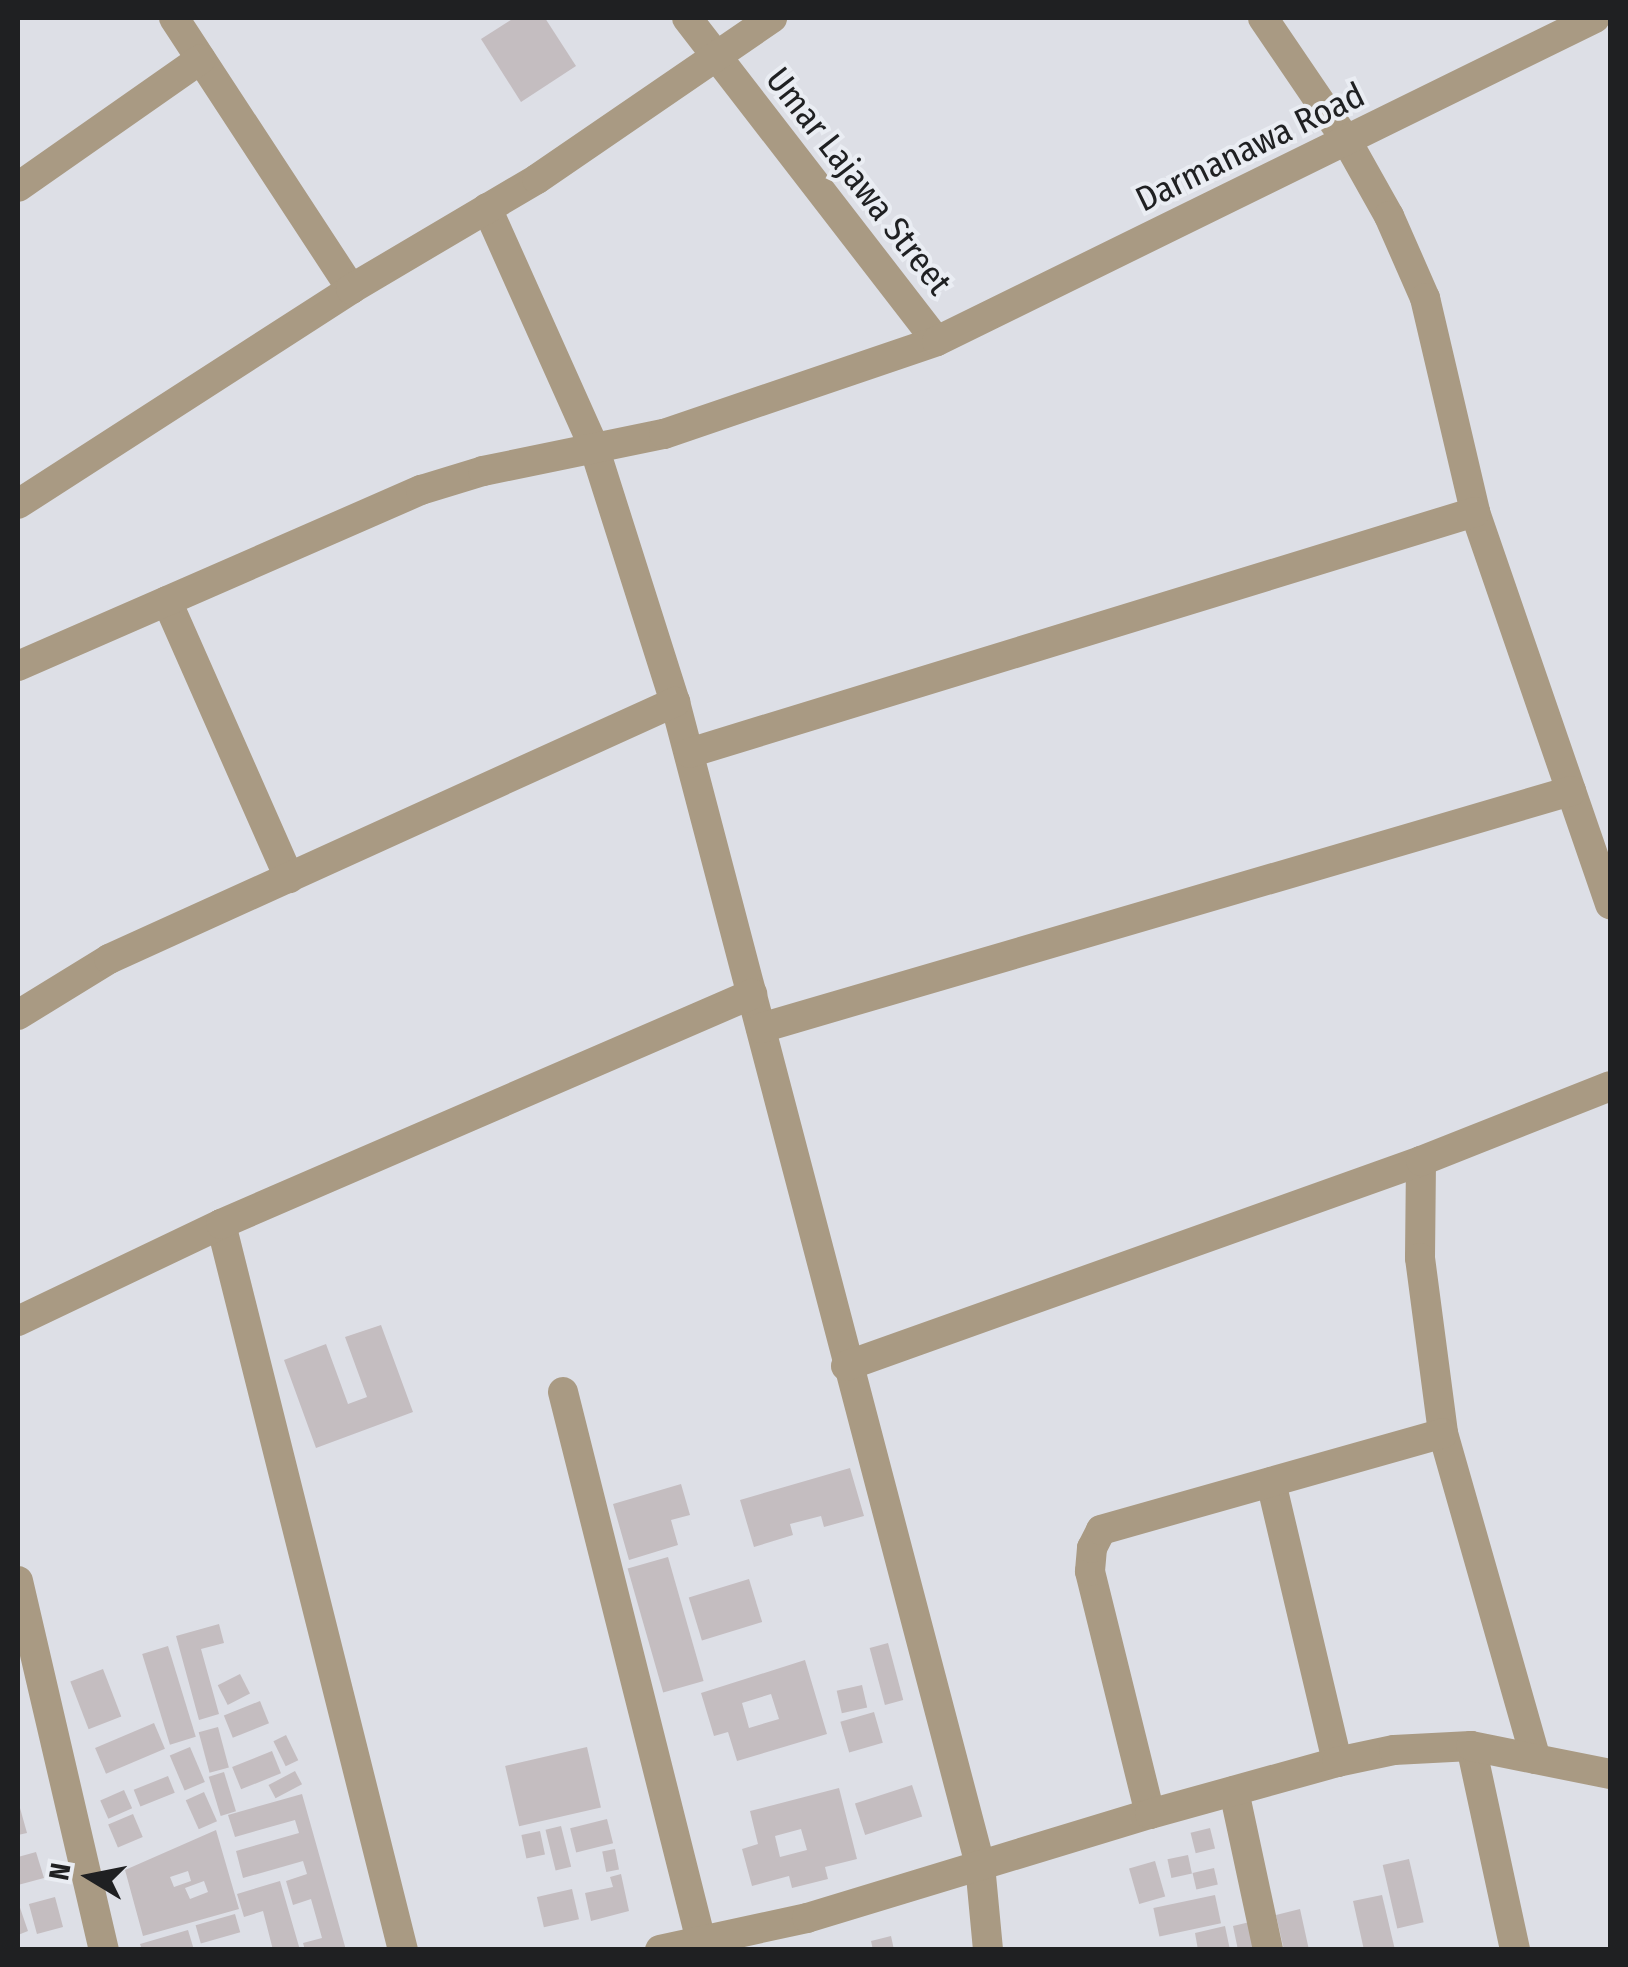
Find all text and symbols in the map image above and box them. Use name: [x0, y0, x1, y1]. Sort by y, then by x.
street label: Umar Lajawa Street: [757, 59, 961, 303]
street label: Darmanawa Road: [1129, 73, 1371, 221]
north arrow: [40, 1827, 140, 1927]
text: N: [42, 1861, 78, 1883]

